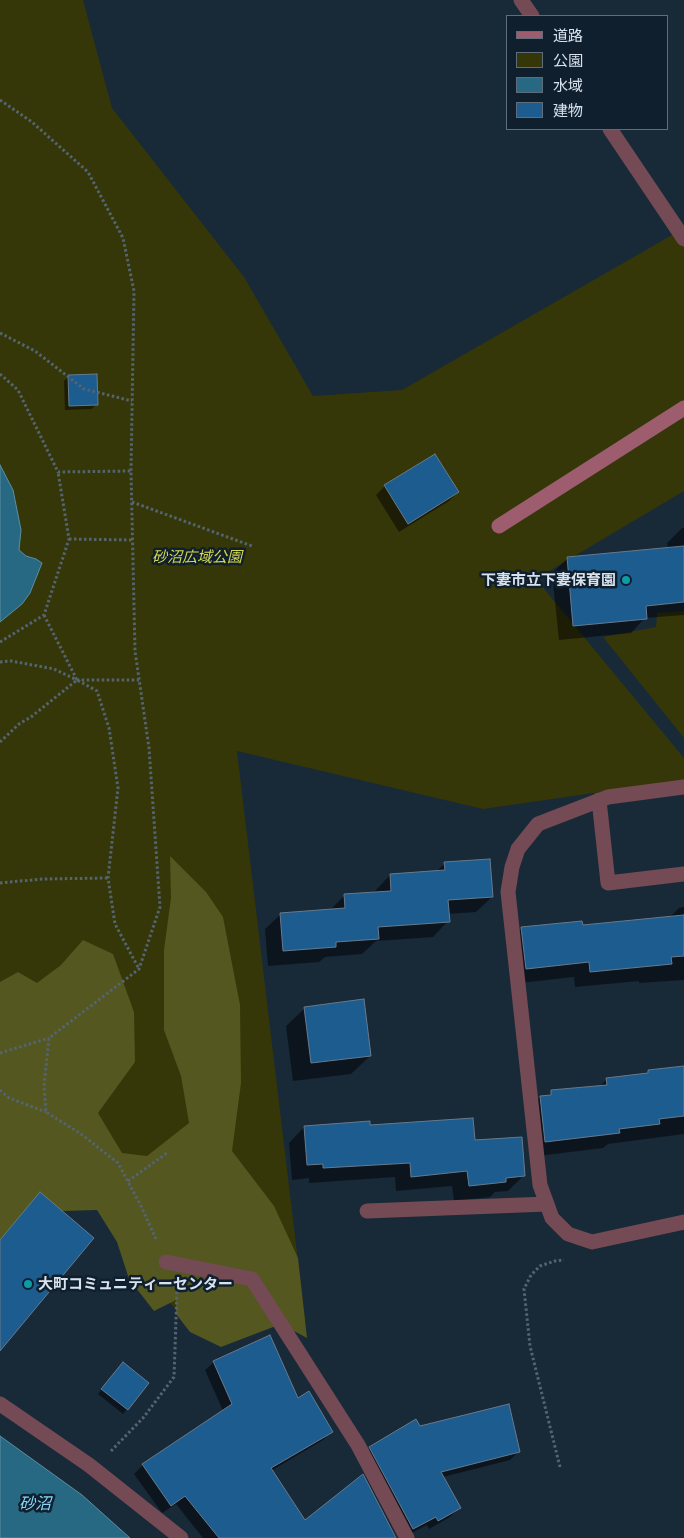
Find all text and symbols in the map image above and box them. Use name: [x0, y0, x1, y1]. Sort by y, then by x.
legend: [507, 15, 669, 130]
text: 道路: [553, 25, 583, 45]
text: 公園: [553, 50, 583, 70]
text: 水域: [553, 75, 583, 95]
text: 建物: [553, 100, 583, 120]
park label: 砂沼広域公園: [152, 548, 242, 566]
place label: 下妻市立下妻保育園: [481, 571, 616, 589]
marker: 下妻市立下妻保育園: [620, 574, 632, 586]
place label: 大町コミュニティーセンター: [38, 1275, 233, 1293]
marker: 大町コミュニティーセンター: [22, 1278, 34, 1290]
water label: 砂沼: [19, 1494, 51, 1514]

